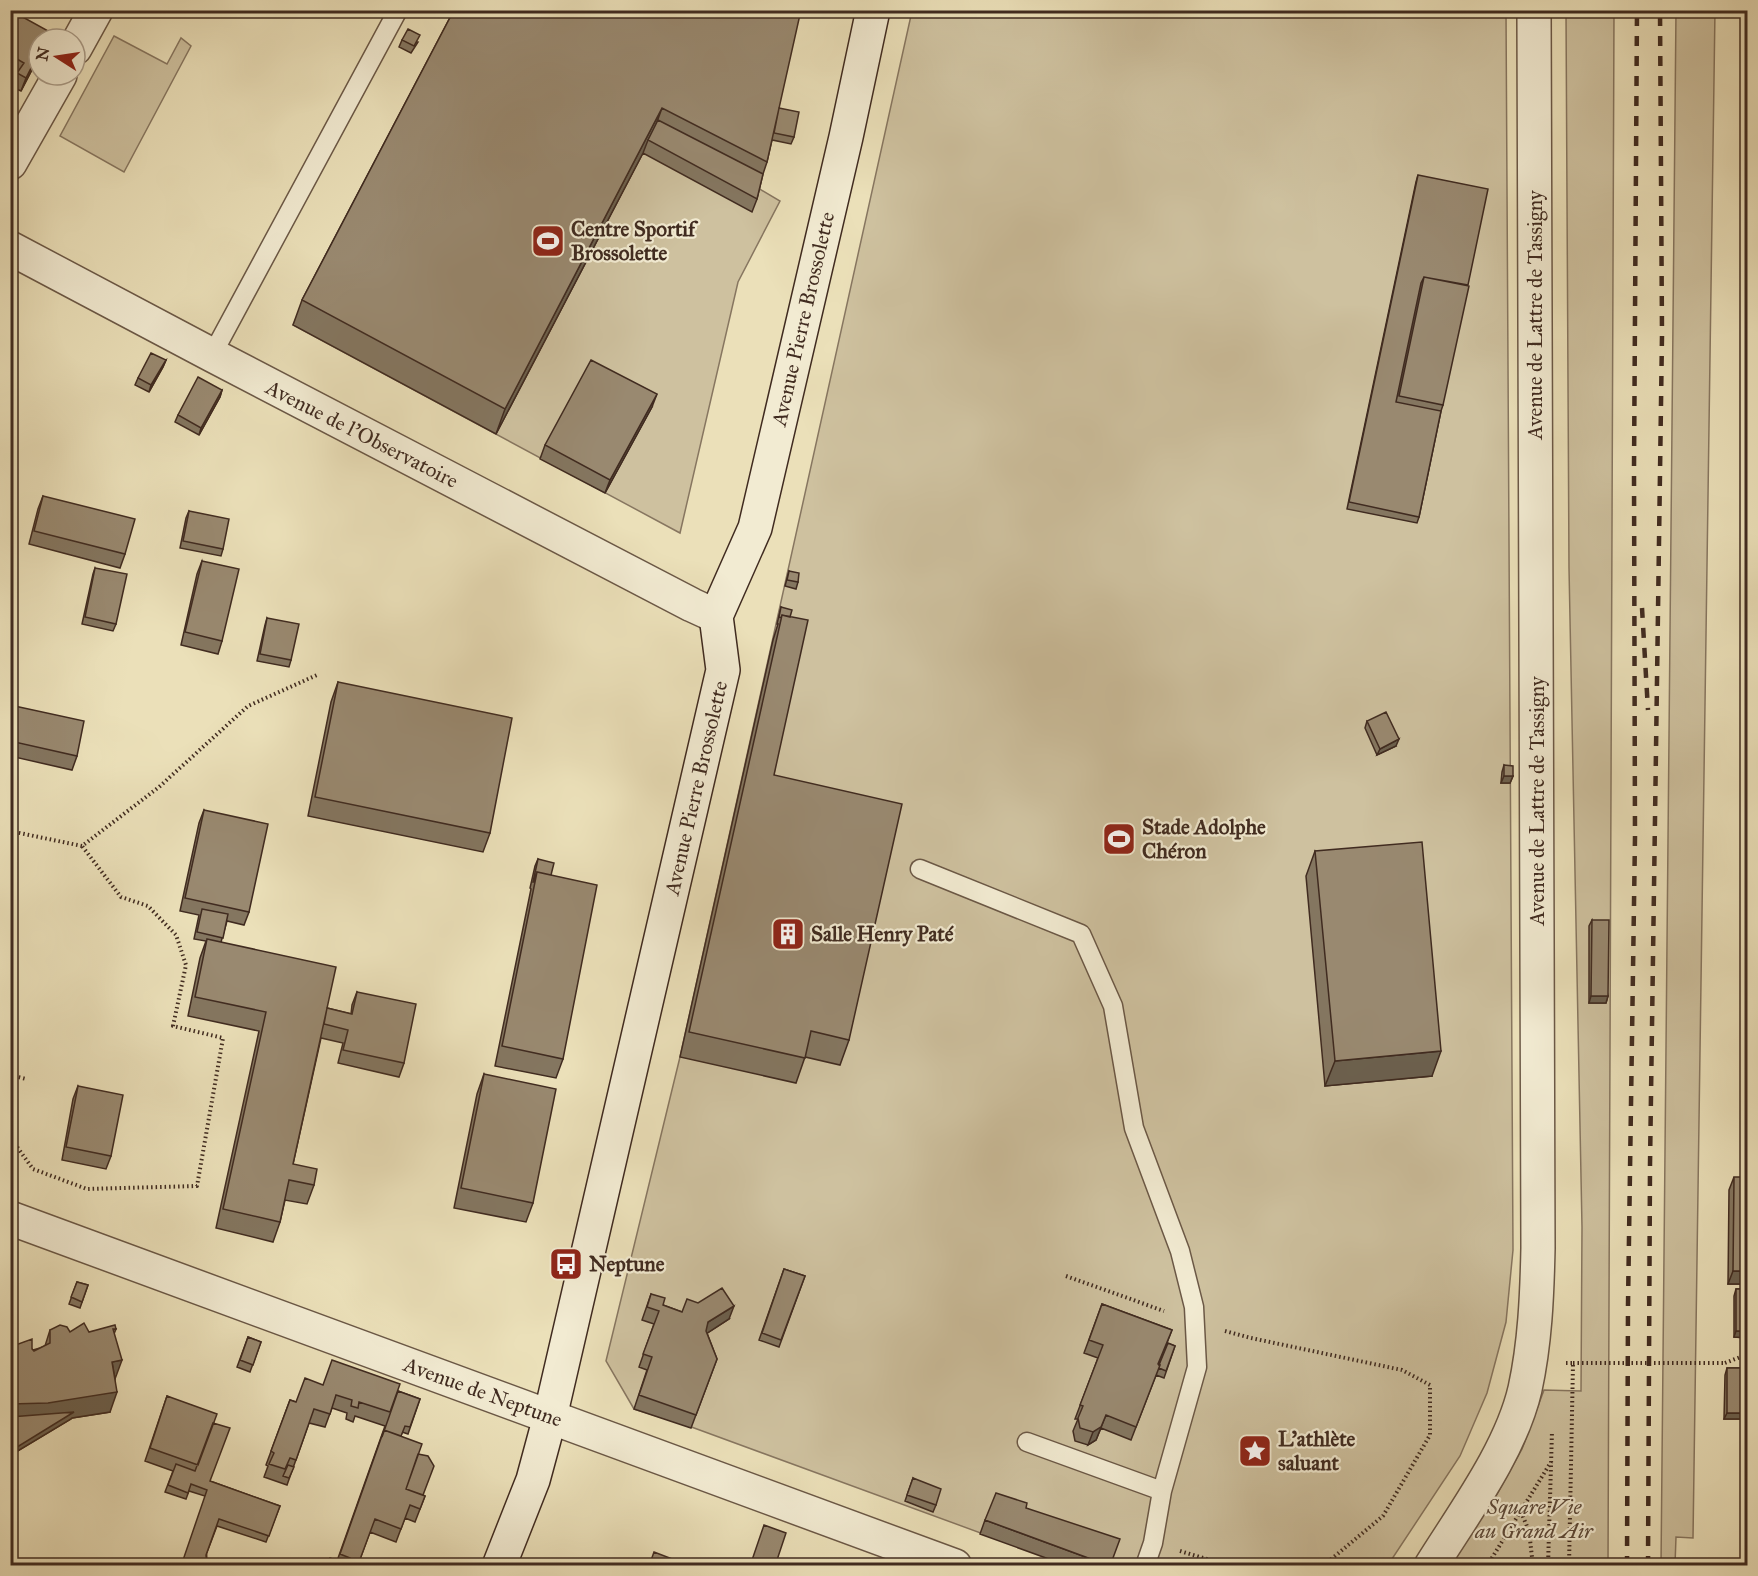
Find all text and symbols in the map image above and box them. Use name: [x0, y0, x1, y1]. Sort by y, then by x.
north arrow: [27, 27, 87, 87]
text: N: [32, 45, 54, 63]
street label: Avenue de Lattre de Tassigny: [1522, 189, 1548, 441]
street label: Avenue Pierre Brossolette: [765, 209, 840, 430]
place label: Centre Sportif Brossolette: [571, 216, 699, 266]
sports icon: Centre Sportif Brossolette: [530, 223, 566, 259]
street label: Avenue de l'Observatoire: [261, 374, 463, 494]
street label: Avenue de Lattre de Tassigny: [1524, 675, 1550, 927]
street label: Avenue Pierre Brossolette: [658, 678, 733, 899]
place label: Stade Adolphe Chéron: [1142, 814, 1266, 864]
sports icon: Stade Adolphe Chéron: [1101, 821, 1137, 857]
building icon: Salle Henry Paté: [770, 916, 806, 952]
place label: Salle Henry Paté: [811, 921, 954, 947]
bus stop icon: Neptune: [548, 1246, 584, 1282]
place label: Neptune: [589, 1251, 665, 1277]
street label: Avenue de Neptune: [399, 1351, 566, 1433]
place label: L'athlète saluant: [1278, 1426, 1356, 1476]
place icon: L'athlète saluant: [1237, 1433, 1273, 1469]
park label: Square Vie au Grand Air: [1474, 1494, 1594, 1544]

